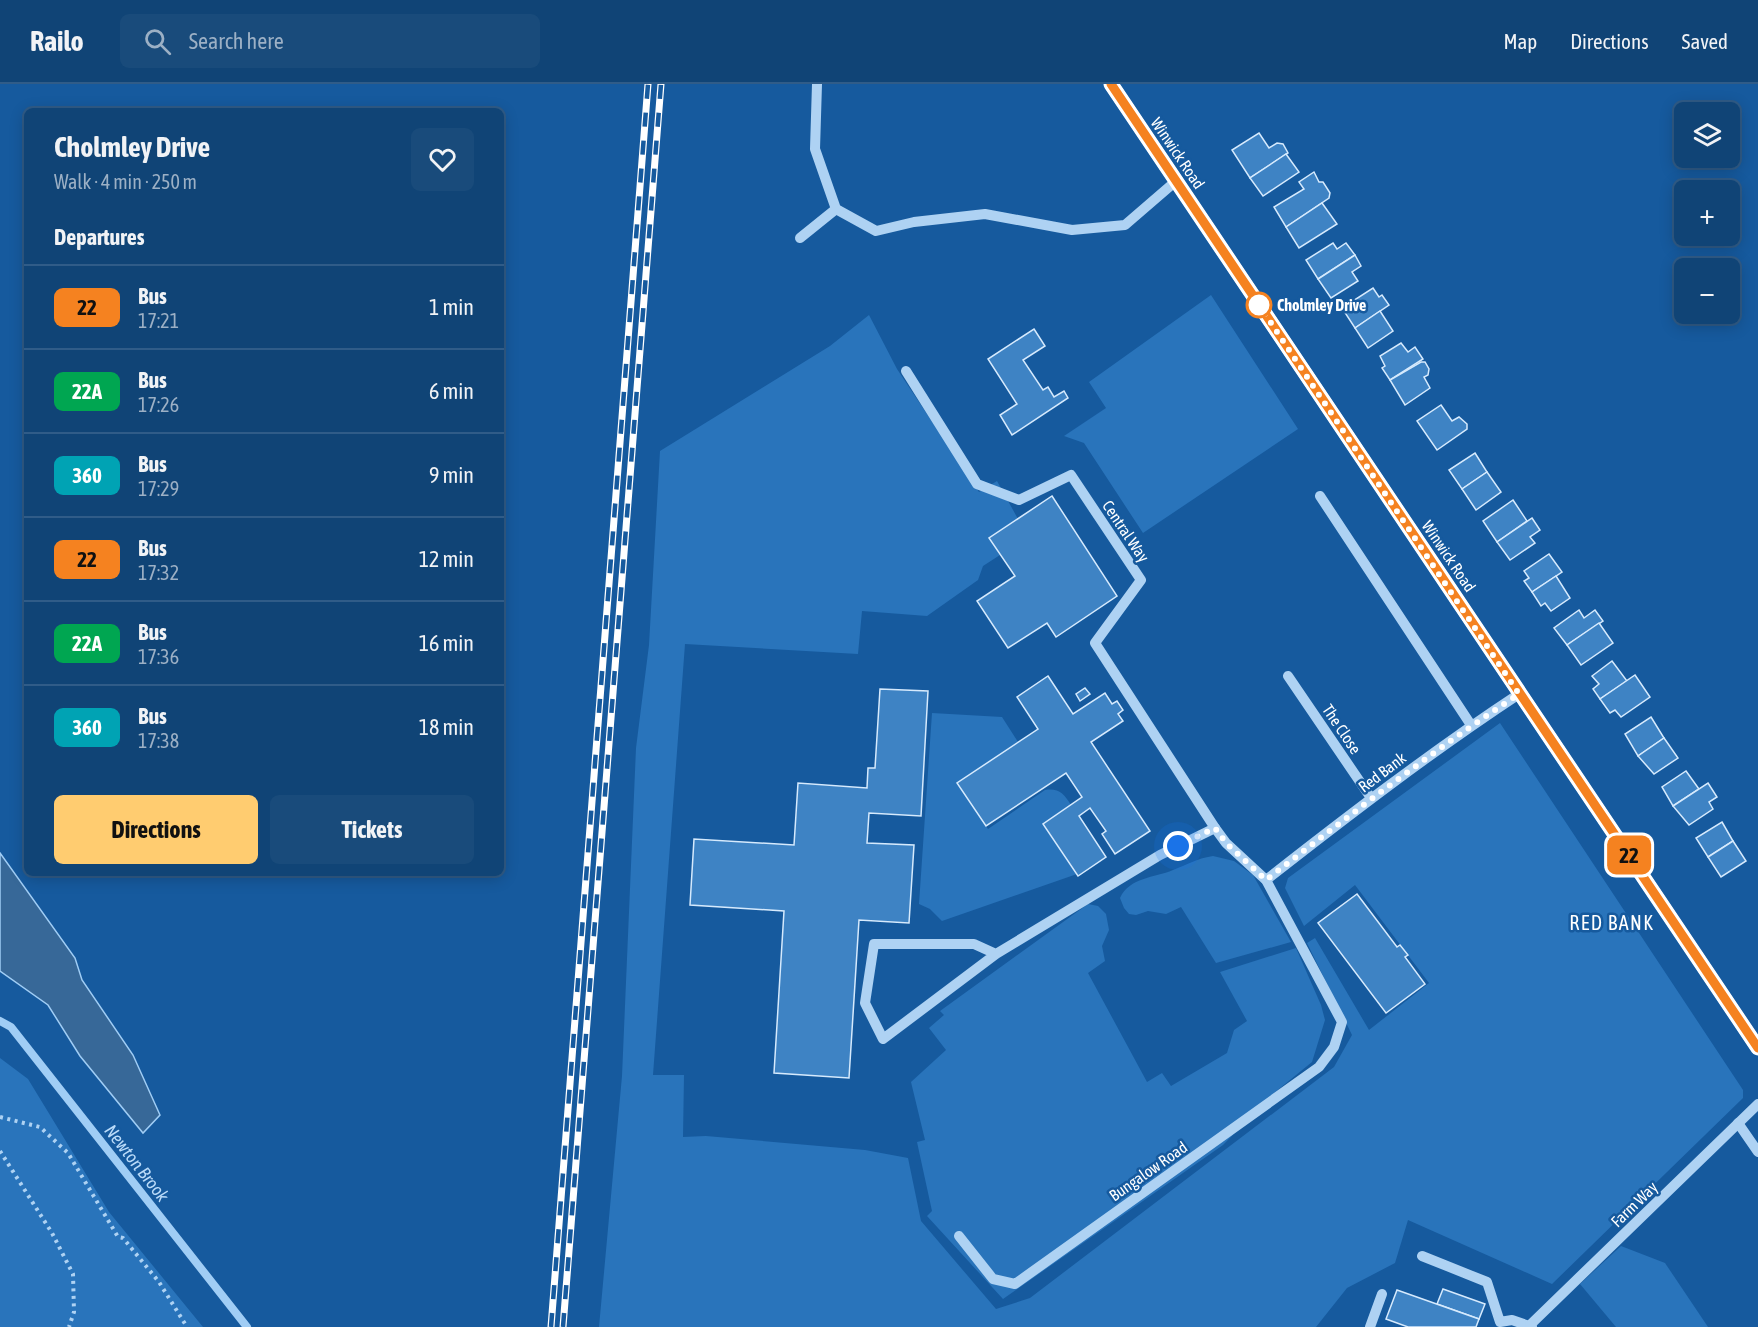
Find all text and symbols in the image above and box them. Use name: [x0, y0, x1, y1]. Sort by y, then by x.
search box: [120, 14, 540, 68]
text: Railo: [30, 25, 84, 57]
icon: search: [141, 25, 174, 58]
text: Search here: [189, 28, 284, 54]
text: Map: [1503, 29, 1537, 53]
text: Directions: [1570, 29, 1649, 53]
text: Saved: [1682, 29, 1728, 53]
map controls: [1674, 102, 1740, 324]
button: layers: [1674, 102, 1740, 168]
street label: Winwick Road: [1148, 114, 1208, 192]
button: heart: [411, 128, 474, 191]
text: Cholmley Drive: [54, 131, 210, 163]
text: Walk · 4 min · 250 m: [54, 170, 197, 193]
button: +: [1674, 180, 1740, 246]
text: Departures: [54, 224, 144, 250]
button: −: [1674, 258, 1740, 324]
text: Bus: [138, 283, 167, 309]
marker: Cholmley Drive: [1246, 292, 1272, 318]
text: 1 min: [429, 294, 474, 320]
text: 22: [77, 295, 97, 319]
place label: Cholmley Drive: [1277, 296, 1366, 314]
text: 17:21: [138, 309, 179, 332]
text: Bus: [138, 367, 167, 393]
text: 6 min: [429, 378, 474, 404]
text: 22A: [72, 379, 102, 403]
text: 17:26: [138, 393, 179, 416]
text: Bus: [138, 451, 167, 477]
text: 9 min: [429, 462, 474, 488]
text: 360: [72, 463, 102, 487]
text: 17:29: [138, 477, 179, 500]
street label: Central Way: [1098, 497, 1153, 566]
street label: Winwick Road: [1419, 517, 1479, 595]
text: Bus: [138, 535, 167, 561]
text: 12 min: [419, 546, 474, 572]
text: 22: [77, 547, 97, 571]
text: 17:32: [138, 561, 179, 584]
text: Bus: [138, 619, 167, 645]
text: 16 min: [419, 630, 474, 656]
text: 22A: [72, 631, 102, 655]
text: 17:36: [138, 645, 179, 668]
street label: The Close: [1319, 701, 1365, 757]
text: Bus: [138, 703, 167, 729]
text: 18 min: [419, 714, 474, 740]
text: 360: [72, 715, 102, 739]
text: 17:38: [138, 729, 179, 752]
street label: Red Bank: [1355, 748, 1409, 796]
button: Directions: [54, 795, 258, 864]
button: Tickets: [270, 795, 474, 864]
your location: [1163, 831, 1193, 861]
line badge: 22: [1602, 836, 1656, 874]
text: 22: [1619, 843, 1639, 867]
district label: RED BANK: [1569, 911, 1655, 934]
water label: Newton Brook: [100, 1120, 174, 1207]
street label: Bungalow Road: [1106, 1138, 1191, 1205]
street label: Farm Way: [1607, 1177, 1662, 1231]

